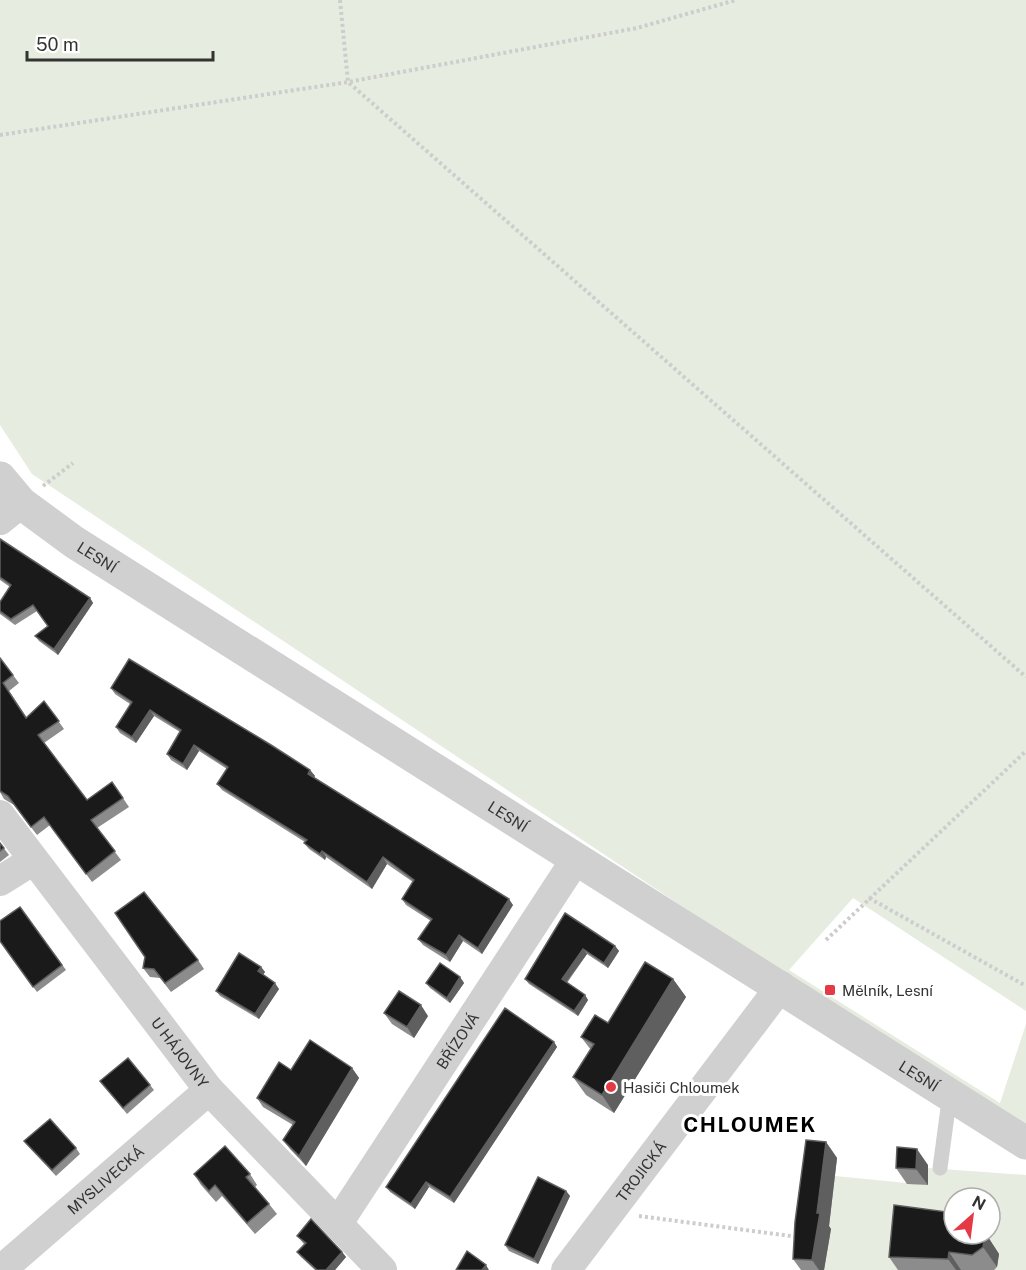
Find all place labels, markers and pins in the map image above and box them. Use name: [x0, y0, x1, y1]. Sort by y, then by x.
place label: Mělník, Lesní: [842, 982, 933, 999]
marker: Mělník, Lesní: [823, 983, 837, 997]
place label: Hasiči Chloumek: [623, 1079, 740, 1096]
marker: Hasiči Chloumek: [604, 1080, 618, 1094]

